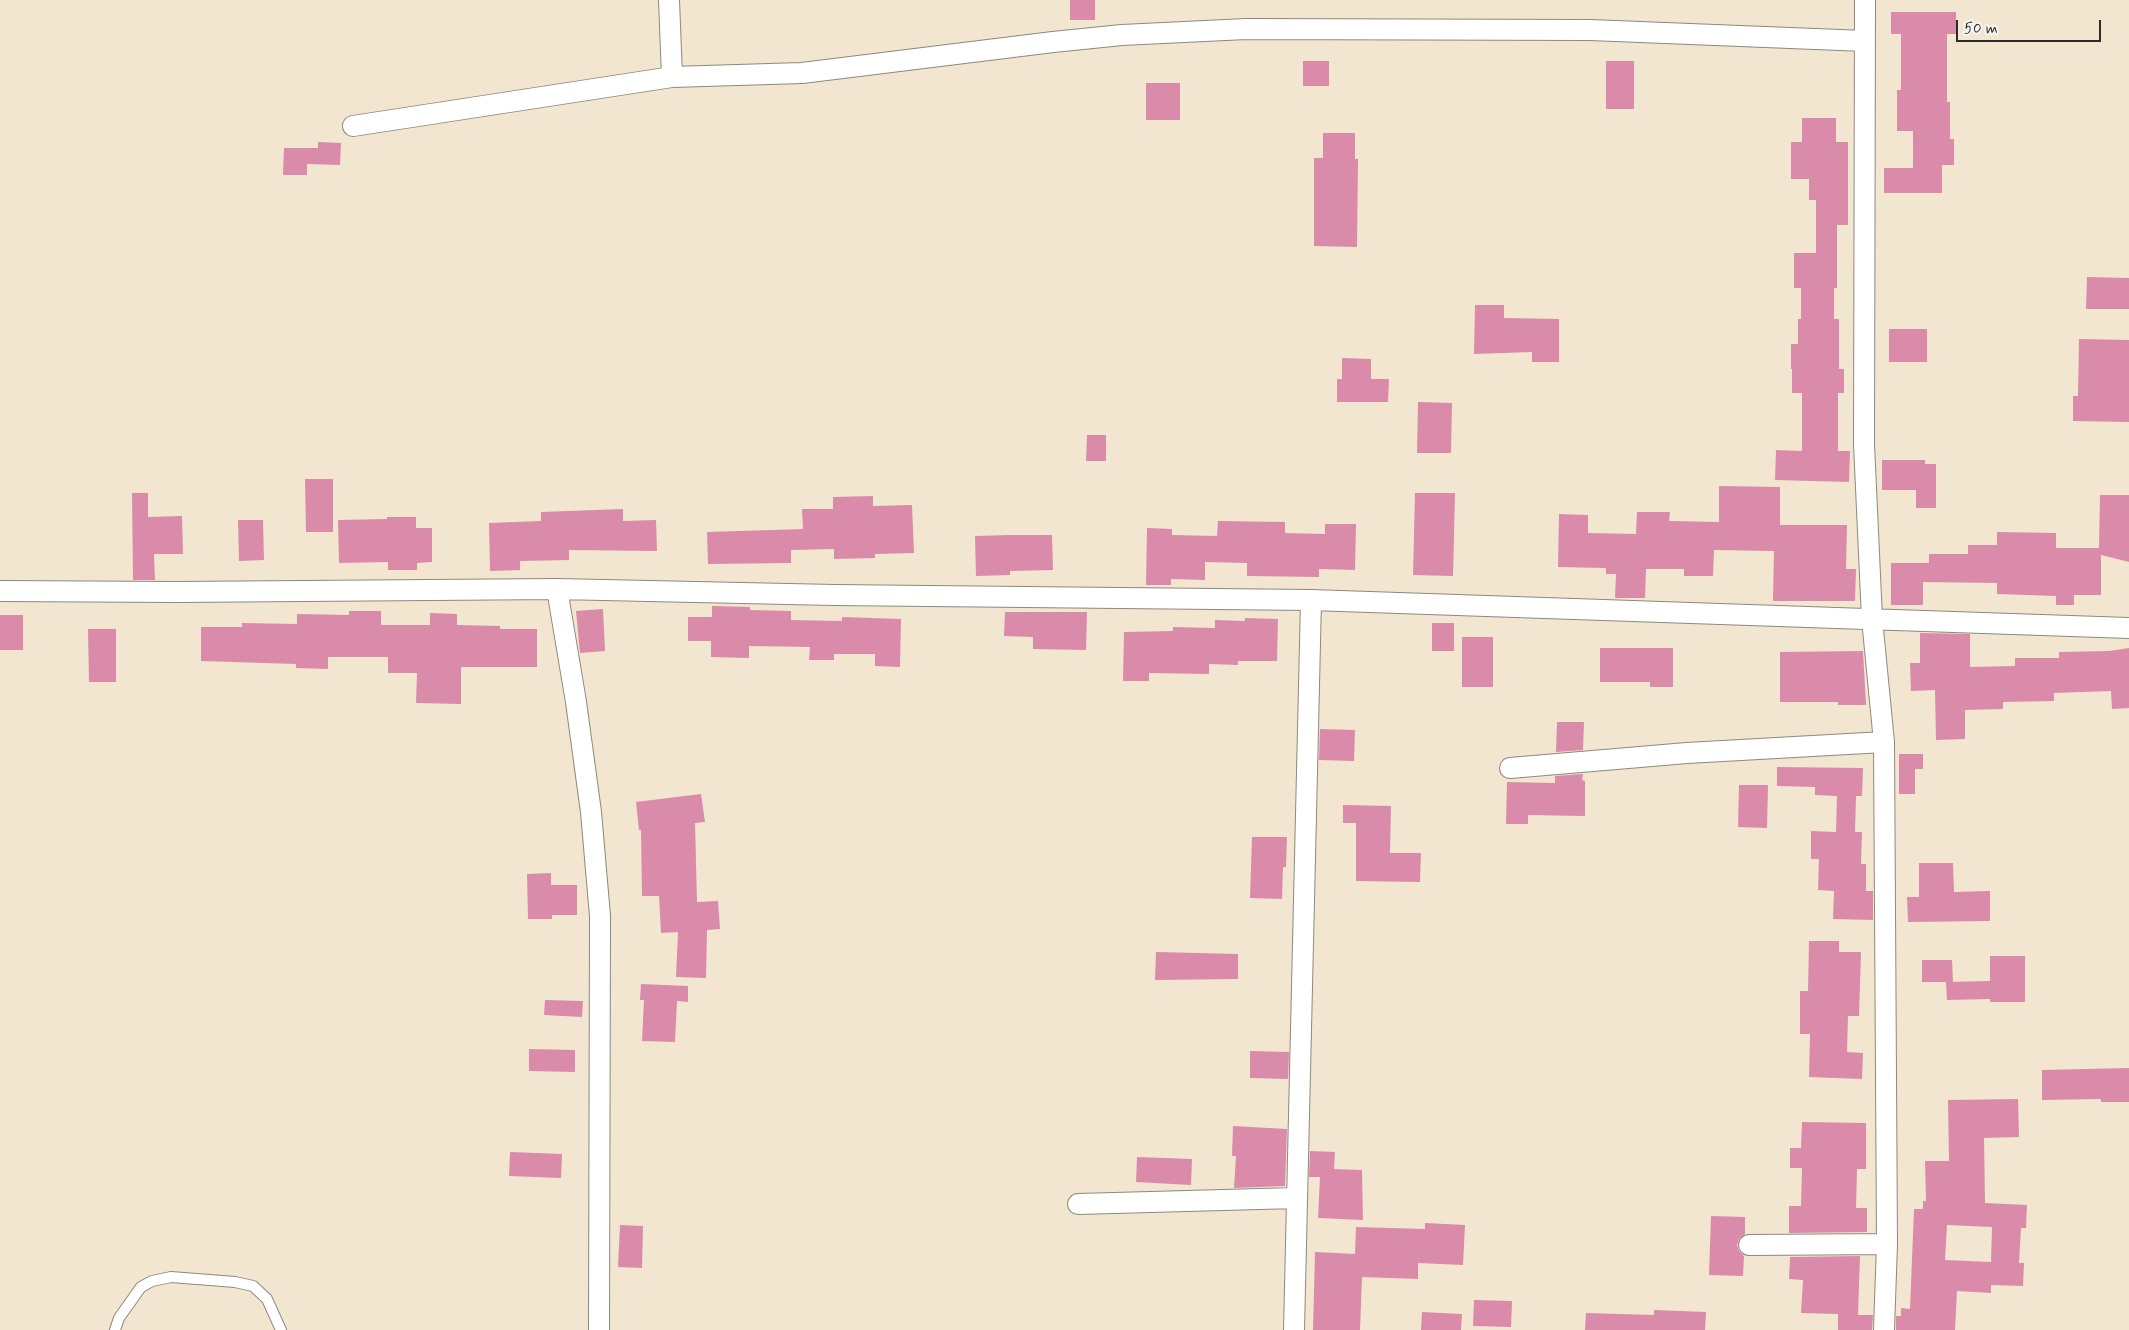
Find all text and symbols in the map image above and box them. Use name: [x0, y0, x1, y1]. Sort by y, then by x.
scale bar: [1959, 10, 2104, 42]
text: 50 m: [1964, 19, 1998, 39]

